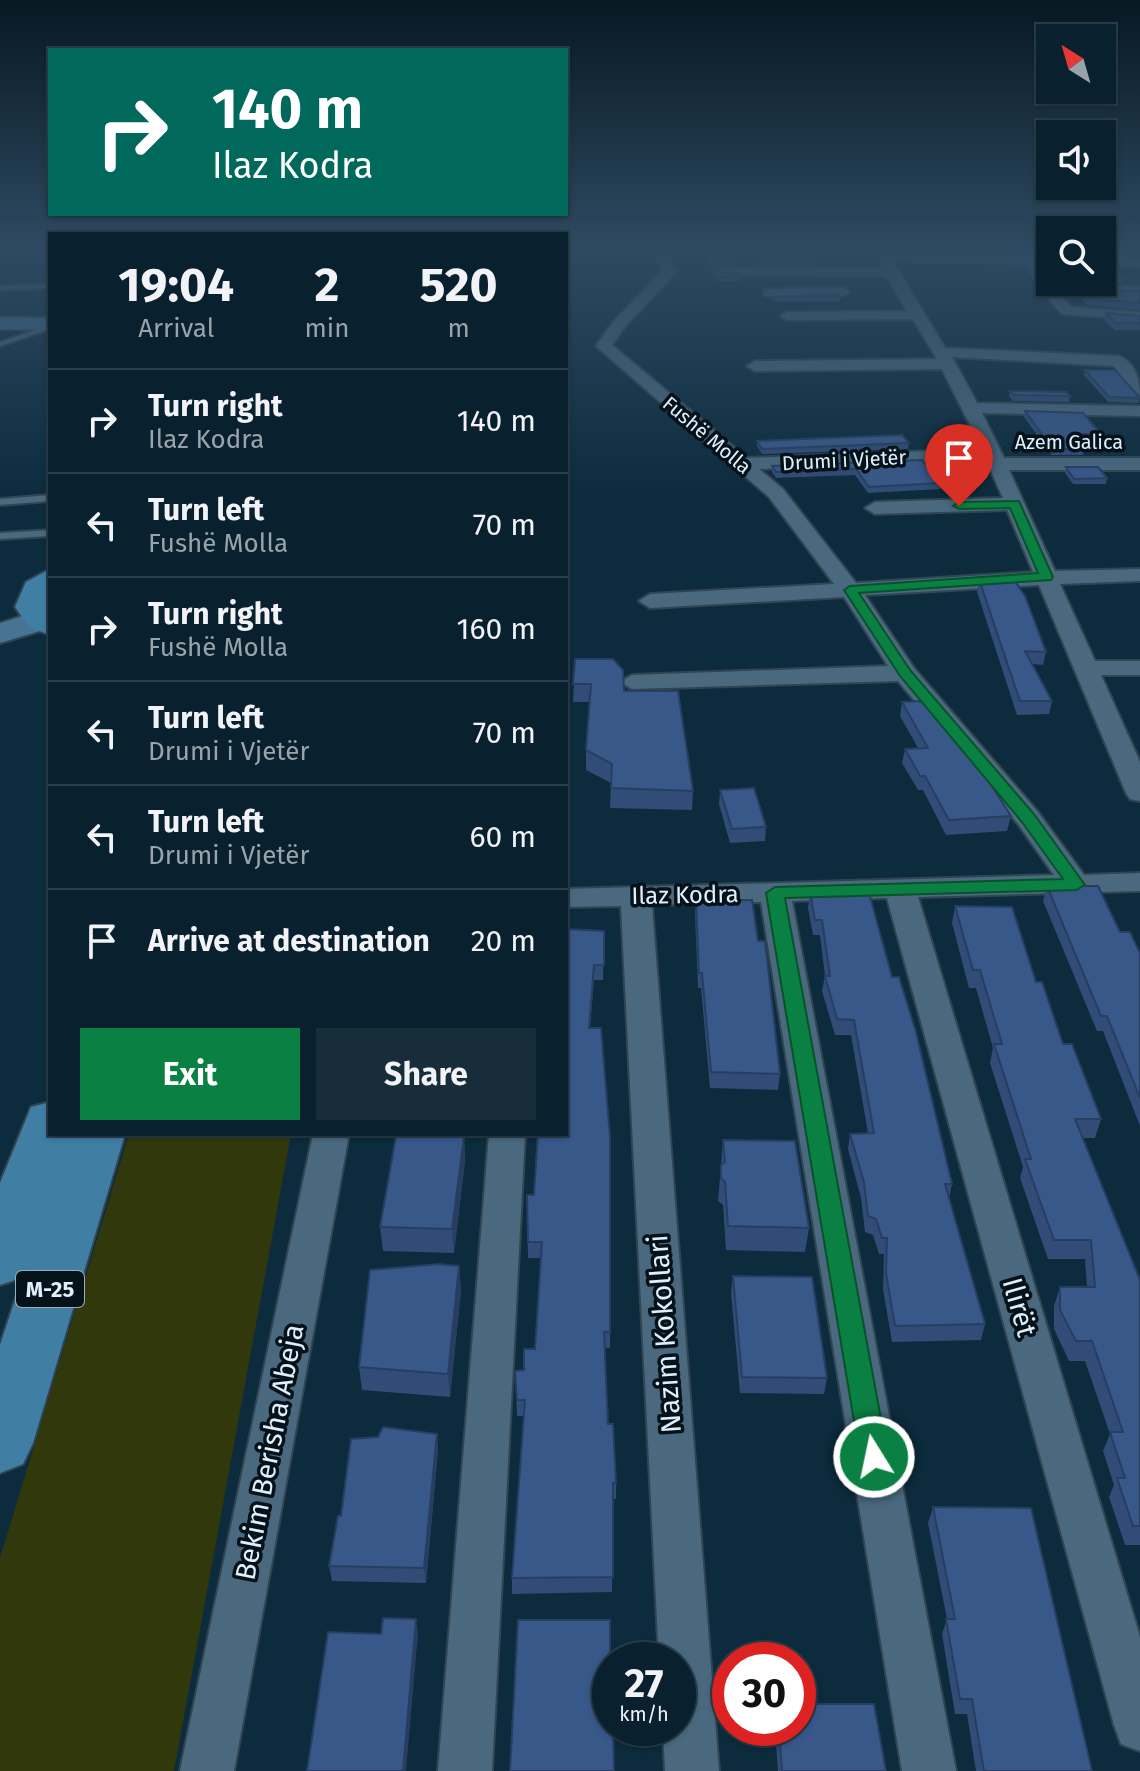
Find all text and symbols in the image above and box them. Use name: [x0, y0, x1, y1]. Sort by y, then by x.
north arrow: [1036, 24, 1116, 104]
map controls: [1036, 24, 1116, 296]
text: 140 m: [212, 76, 363, 143]
icon: right: [80, 80, 184, 184]
button: sound: [1036, 120, 1116, 200]
text: Ilaz Kodra: [212, 144, 373, 188]
button: search: [1036, 216, 1116, 296]
text: 19:04: [118, 256, 234, 314]
text: 2: [315, 256, 339, 314]
text: 520: [420, 256, 498, 314]
text: Arrival: [138, 313, 214, 344]
text: min: [305, 313, 349, 344]
text: m: [448, 313, 470, 344]
text: Turn right: [148, 388, 283, 424]
street label: Fushë Molla: [658, 391, 756, 479]
icon: right: [80, 399, 124, 443]
text: 140 m: [457, 403, 536, 439]
text: Ilaz Kodra: [148, 424, 265, 455]
pin: [925, 424, 993, 506]
street label: Azem Galica: [1015, 430, 1123, 454]
icon: arrive: [937, 436, 981, 480]
street label: Drumi i Vjetër: [781, 445, 907, 475]
text: Turn left: [148, 492, 264, 528]
icon: left: [80, 503, 124, 547]
text: 70 m: [473, 507, 536, 543]
text: Fushë Molla: [148, 528, 288, 559]
text: Turn right: [148, 596, 283, 632]
icon: right: [80, 607, 124, 651]
text: 160 m: [457, 611, 536, 647]
text: Fushë Molla: [148, 632, 288, 663]
text: Turn left: [148, 700, 264, 736]
icon: left: [80, 711, 124, 755]
text: 70 m: [473, 715, 536, 751]
text: Drumi i Vjetër: [148, 736, 310, 767]
text: Turn left: [148, 804, 264, 840]
icon: left: [80, 815, 124, 859]
text: 60 m: [470, 819, 536, 855]
text: Drumi i Vjetër: [148, 840, 310, 871]
street label: Ilaz Kodra: [631, 880, 739, 910]
icon: arrive: [80, 919, 124, 963]
text: Arrive at destination: [148, 923, 430, 959]
text: 20 m: [471, 923, 536, 959]
button: Exit: [80, 1028, 300, 1120]
button: Share: [316, 1028, 536, 1120]
street label: Nazim Kokollari: [641, 1234, 688, 1434]
road number: M-25: [16, 1271, 84, 1307]
street label: Ilirët: [995, 1274, 1044, 1341]
street label: Bekim Berisha Abeja: [228, 1321, 311, 1583]
position arrow: [832, 1415, 916, 1499]
speed limit sign: 30: [712, 1642, 816, 1746]
text: 27: [625, 1660, 664, 1708]
text: km/h: [619, 1702, 669, 1726]

